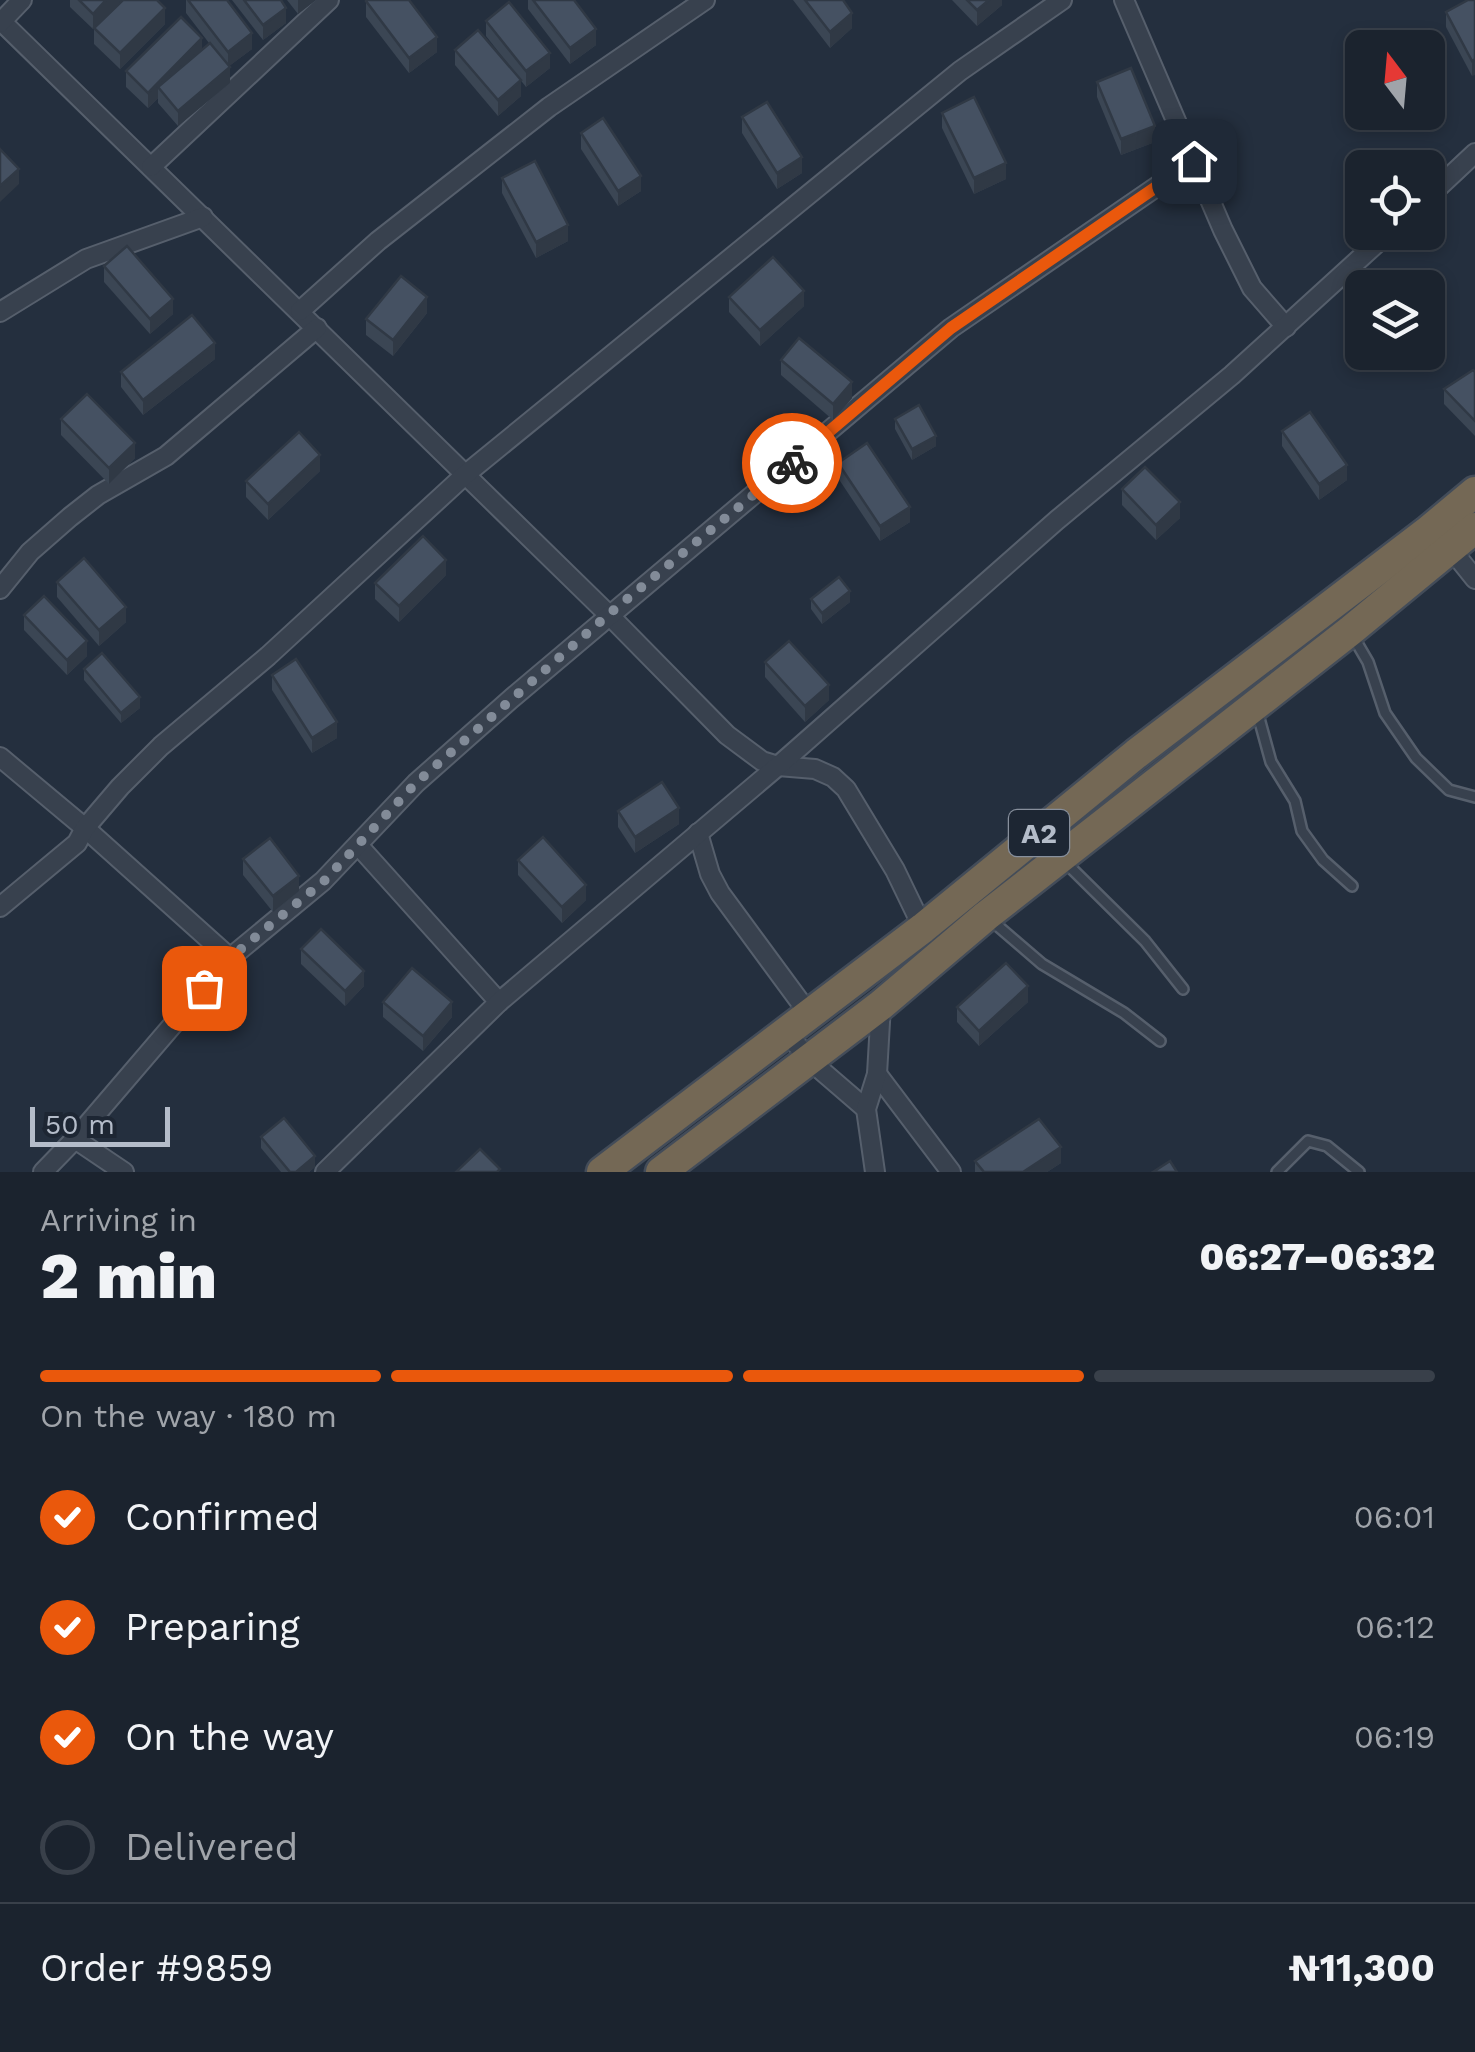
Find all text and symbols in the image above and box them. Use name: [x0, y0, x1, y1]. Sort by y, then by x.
north arrow: [1345, 30, 1445, 130]
map controls: [1345, 30, 1445, 370]
pin: [1152, 119, 1237, 204]
icon: home: [1167, 134, 1222, 189]
button: locate: [1345, 150, 1445, 250]
button: layers: [1345, 270, 1445, 370]
courier: [742, 413, 842, 513]
icon: bike: [765, 436, 820, 491]
road number: A2: [1009, 810, 1069, 856]
pin: [162, 946, 247, 1031]
icon: bag: [177, 961, 232, 1016]
scale bar: [30, 1102, 170, 1146]
text: 50 m: [45, 1108, 115, 1141]
text: Arriving in: [40, 1201, 197, 1239]
text: 06:27–06:32: [1200, 1235, 1435, 1279]
text: 2 min: [40, 1238, 217, 1314]
text: On the way · 180 m: [40, 1397, 337, 1435]
icon: check: [40, 1490, 95, 1545]
text: Confirmed: [125, 1495, 320, 1539]
text: 06:01: [1354, 1498, 1435, 1536]
icon: check: [40, 1600, 95, 1655]
text: Preparing: [125, 1605, 300, 1649]
text: 06:12: [1355, 1608, 1435, 1646]
icon: check: [40, 1710, 95, 1765]
text: On the way: [125, 1715, 334, 1759]
text: 06:19: [1354, 1718, 1435, 1756]
text: Delivered: [125, 1825, 298, 1869]
text: Order #9859: [40, 1946, 273, 1990]
text: ₦11,300: [1288, 1946, 1435, 1990]

